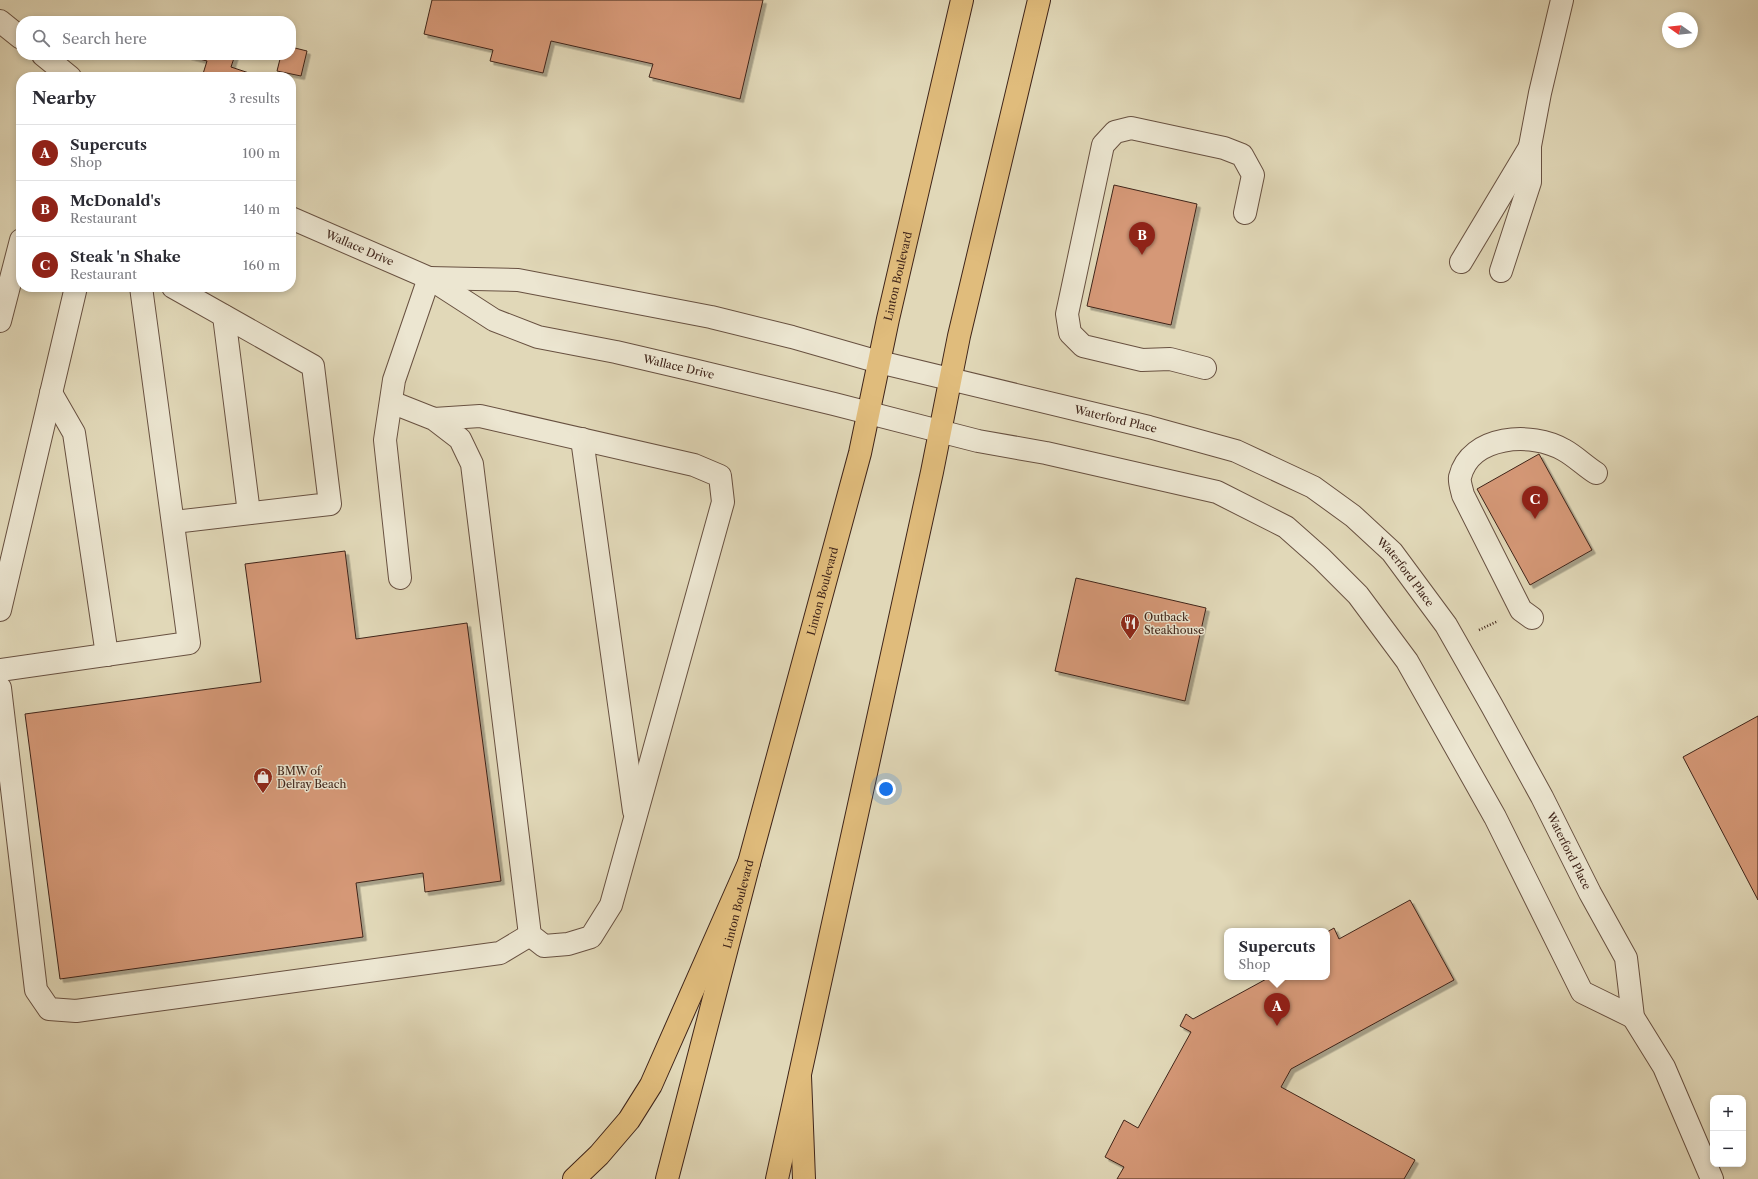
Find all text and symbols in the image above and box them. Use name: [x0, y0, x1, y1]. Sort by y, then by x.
north arrow: [1662, 12, 1698, 48]
search box: [16, 16, 296, 60]
icon: search: [30, 27, 52, 49]
text: Search here: [62, 29, 147, 48]
text: Nearby: [32, 88, 96, 108]
text: 3 results: [229, 90, 280, 106]
text: Supercuts: [70, 135, 147, 154]
text: A: [40, 145, 50, 161]
text: 100 m: [242, 145, 280, 161]
text: Shop: [70, 154, 102, 170]
text: McDonald's: [70, 191, 161, 210]
text: B: [40, 201, 50, 217]
text: 140 m: [243, 201, 280, 217]
text: Restaurant: [70, 210, 137, 226]
pin: B: [1129, 222, 1155, 255]
street label: Wallace Drive: [323, 227, 396, 269]
street label: Linton Boulevard: [881, 230, 915, 322]
text: Steak 'n Shake: [70, 247, 181, 266]
text: C: [40, 257, 50, 273]
text: 160 m: [243, 257, 280, 273]
text: Restaurant: [70, 266, 137, 282]
street label: Wallace Drive: [641, 351, 716, 382]
street label: Waterford Place: [1072, 402, 1159, 436]
pin: C: [1522, 486, 1548, 519]
street label: Waterford Place: [1373, 534, 1437, 610]
street label: Linton Boulevard: [804, 545, 841, 637]
place label: Outback Steakhouse: [1144, 610, 1204, 637]
restaurant icon: Outback Steakhouse: [1119, 612, 1141, 640]
place label: BMW of Delray Beach: [277, 764, 347, 791]
shop icon: BMW of Delray Beach: [252, 766, 274, 794]
your location: [876, 779, 896, 799]
street label: Waterford Place: [1543, 809, 1594, 892]
street label: Linton Boulevard: [720, 858, 757, 950]
popup: [1224, 928, 1330, 980]
text: Supercuts: [1239, 937, 1315, 956]
text: Shop: [1239, 956, 1270, 972]
pin: A: [1264, 993, 1290, 1026]
map controls: [1710, 1095, 1746, 1167]
button: +: [1710, 1095, 1746, 1131]
button: −: [1710, 1131, 1746, 1167]

